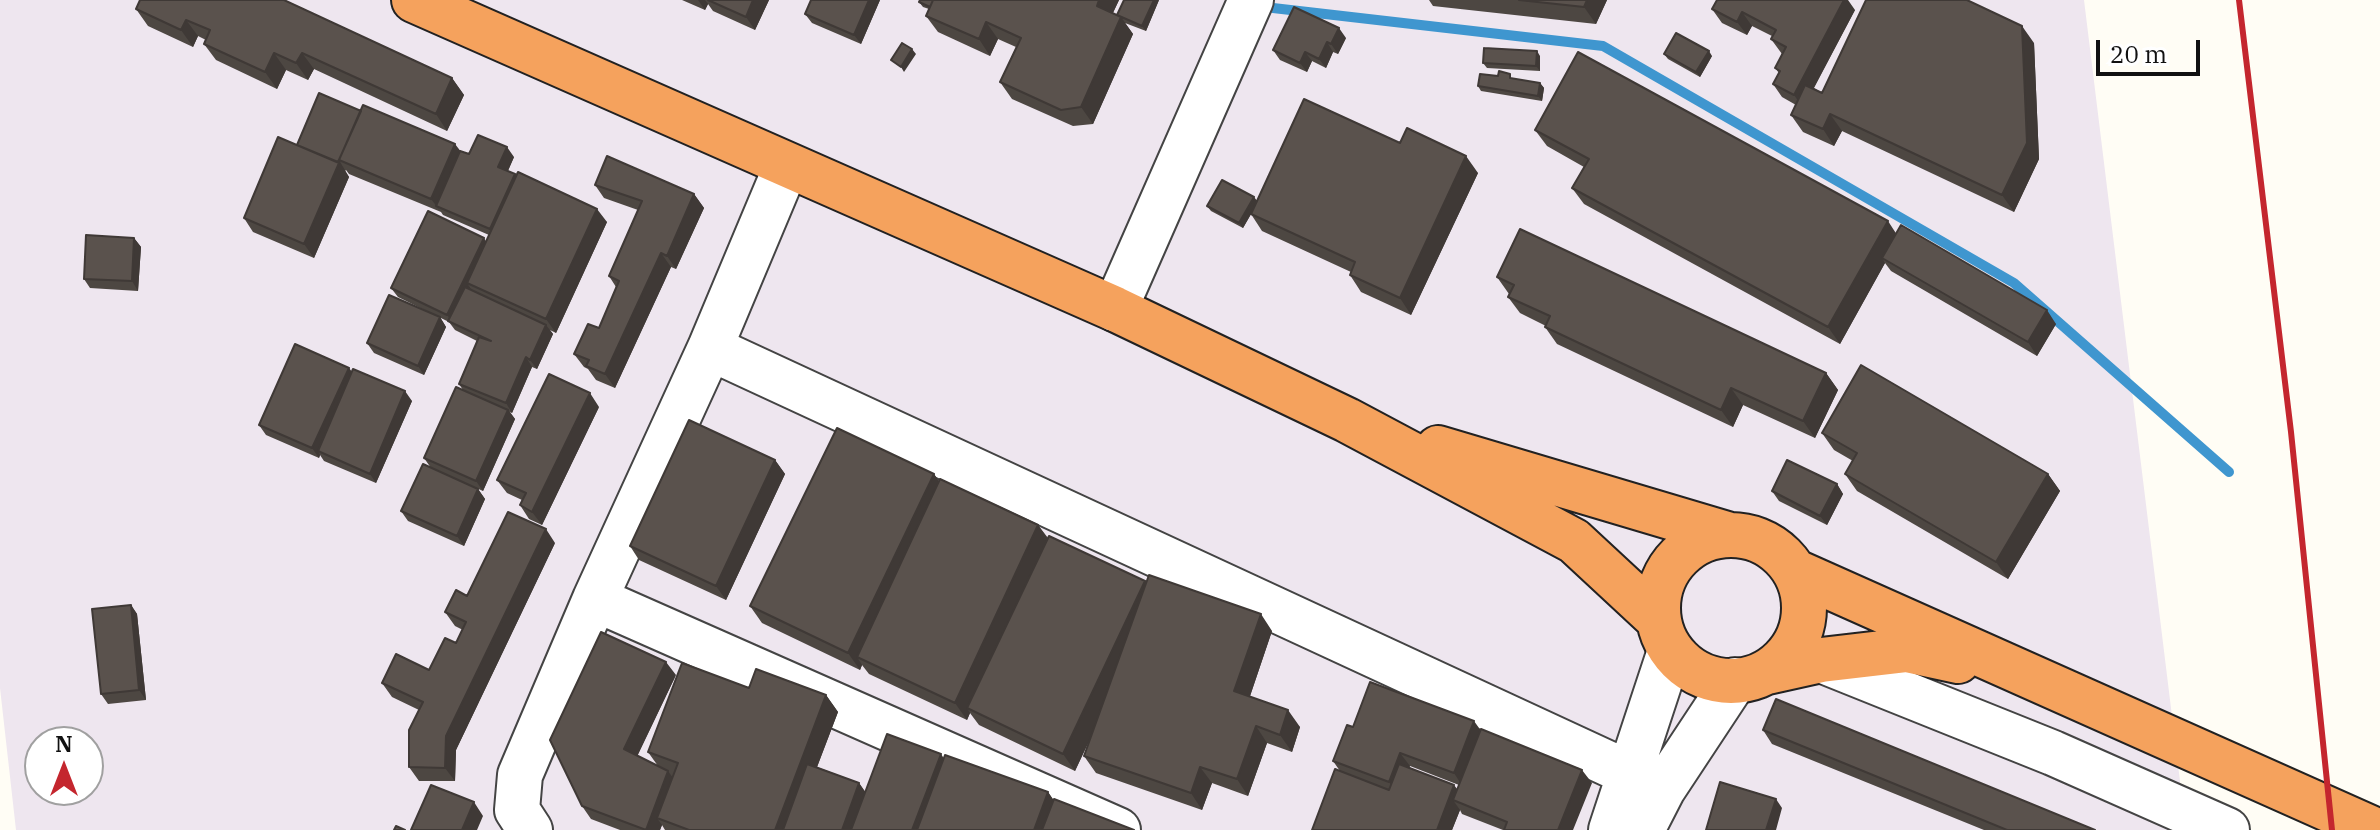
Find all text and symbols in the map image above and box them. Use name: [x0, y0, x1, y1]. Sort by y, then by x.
scale bar: [2100, 24, 2204, 74]
text: 20 m: [2110, 38, 2167, 70]
north arrow: [24, 726, 104, 806]
text: N: [55, 729, 73, 758]

